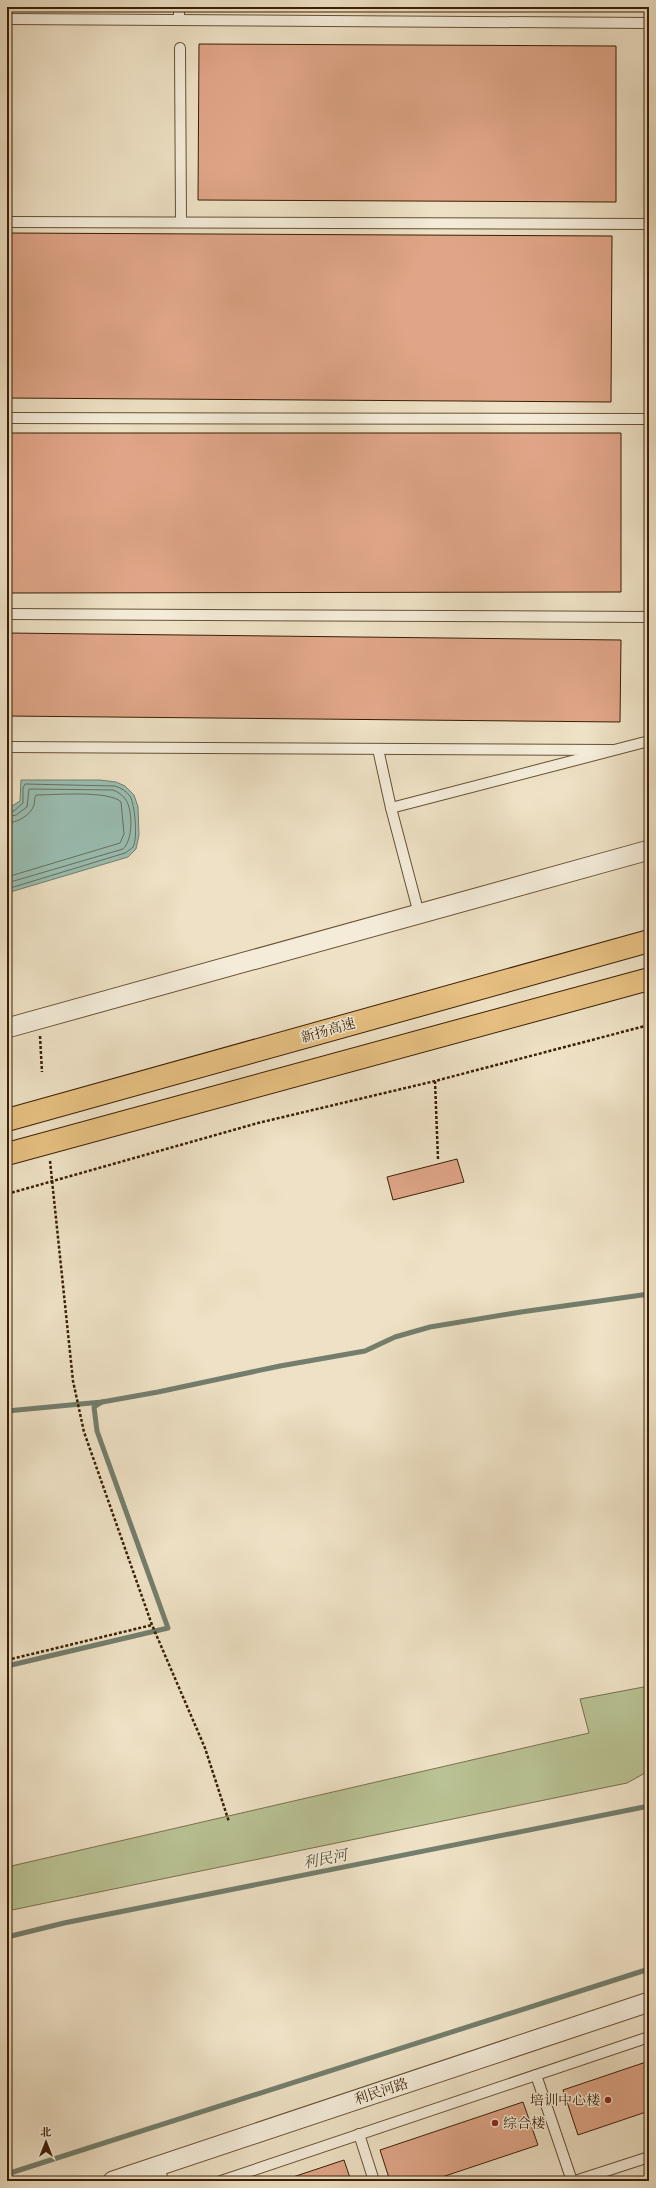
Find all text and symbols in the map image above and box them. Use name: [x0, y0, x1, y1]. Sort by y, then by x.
street label: 新扬高速: [299, 1014, 358, 1047]
water label: 利民河: [301, 1844, 352, 1873]
street label: 利民河路: [352, 2074, 411, 2109]
place label: 培训中心楼: [530, 2091, 600, 2110]
marker: 培训中心楼: [603, 2095, 613, 2105]
place label: 综合楼: [503, 2114, 545, 2133]
marker: 综合楼: [490, 2118, 500, 2128]
north arrow: [26, 2122, 66, 2162]
text: 北: [41, 2125, 52, 2140]

